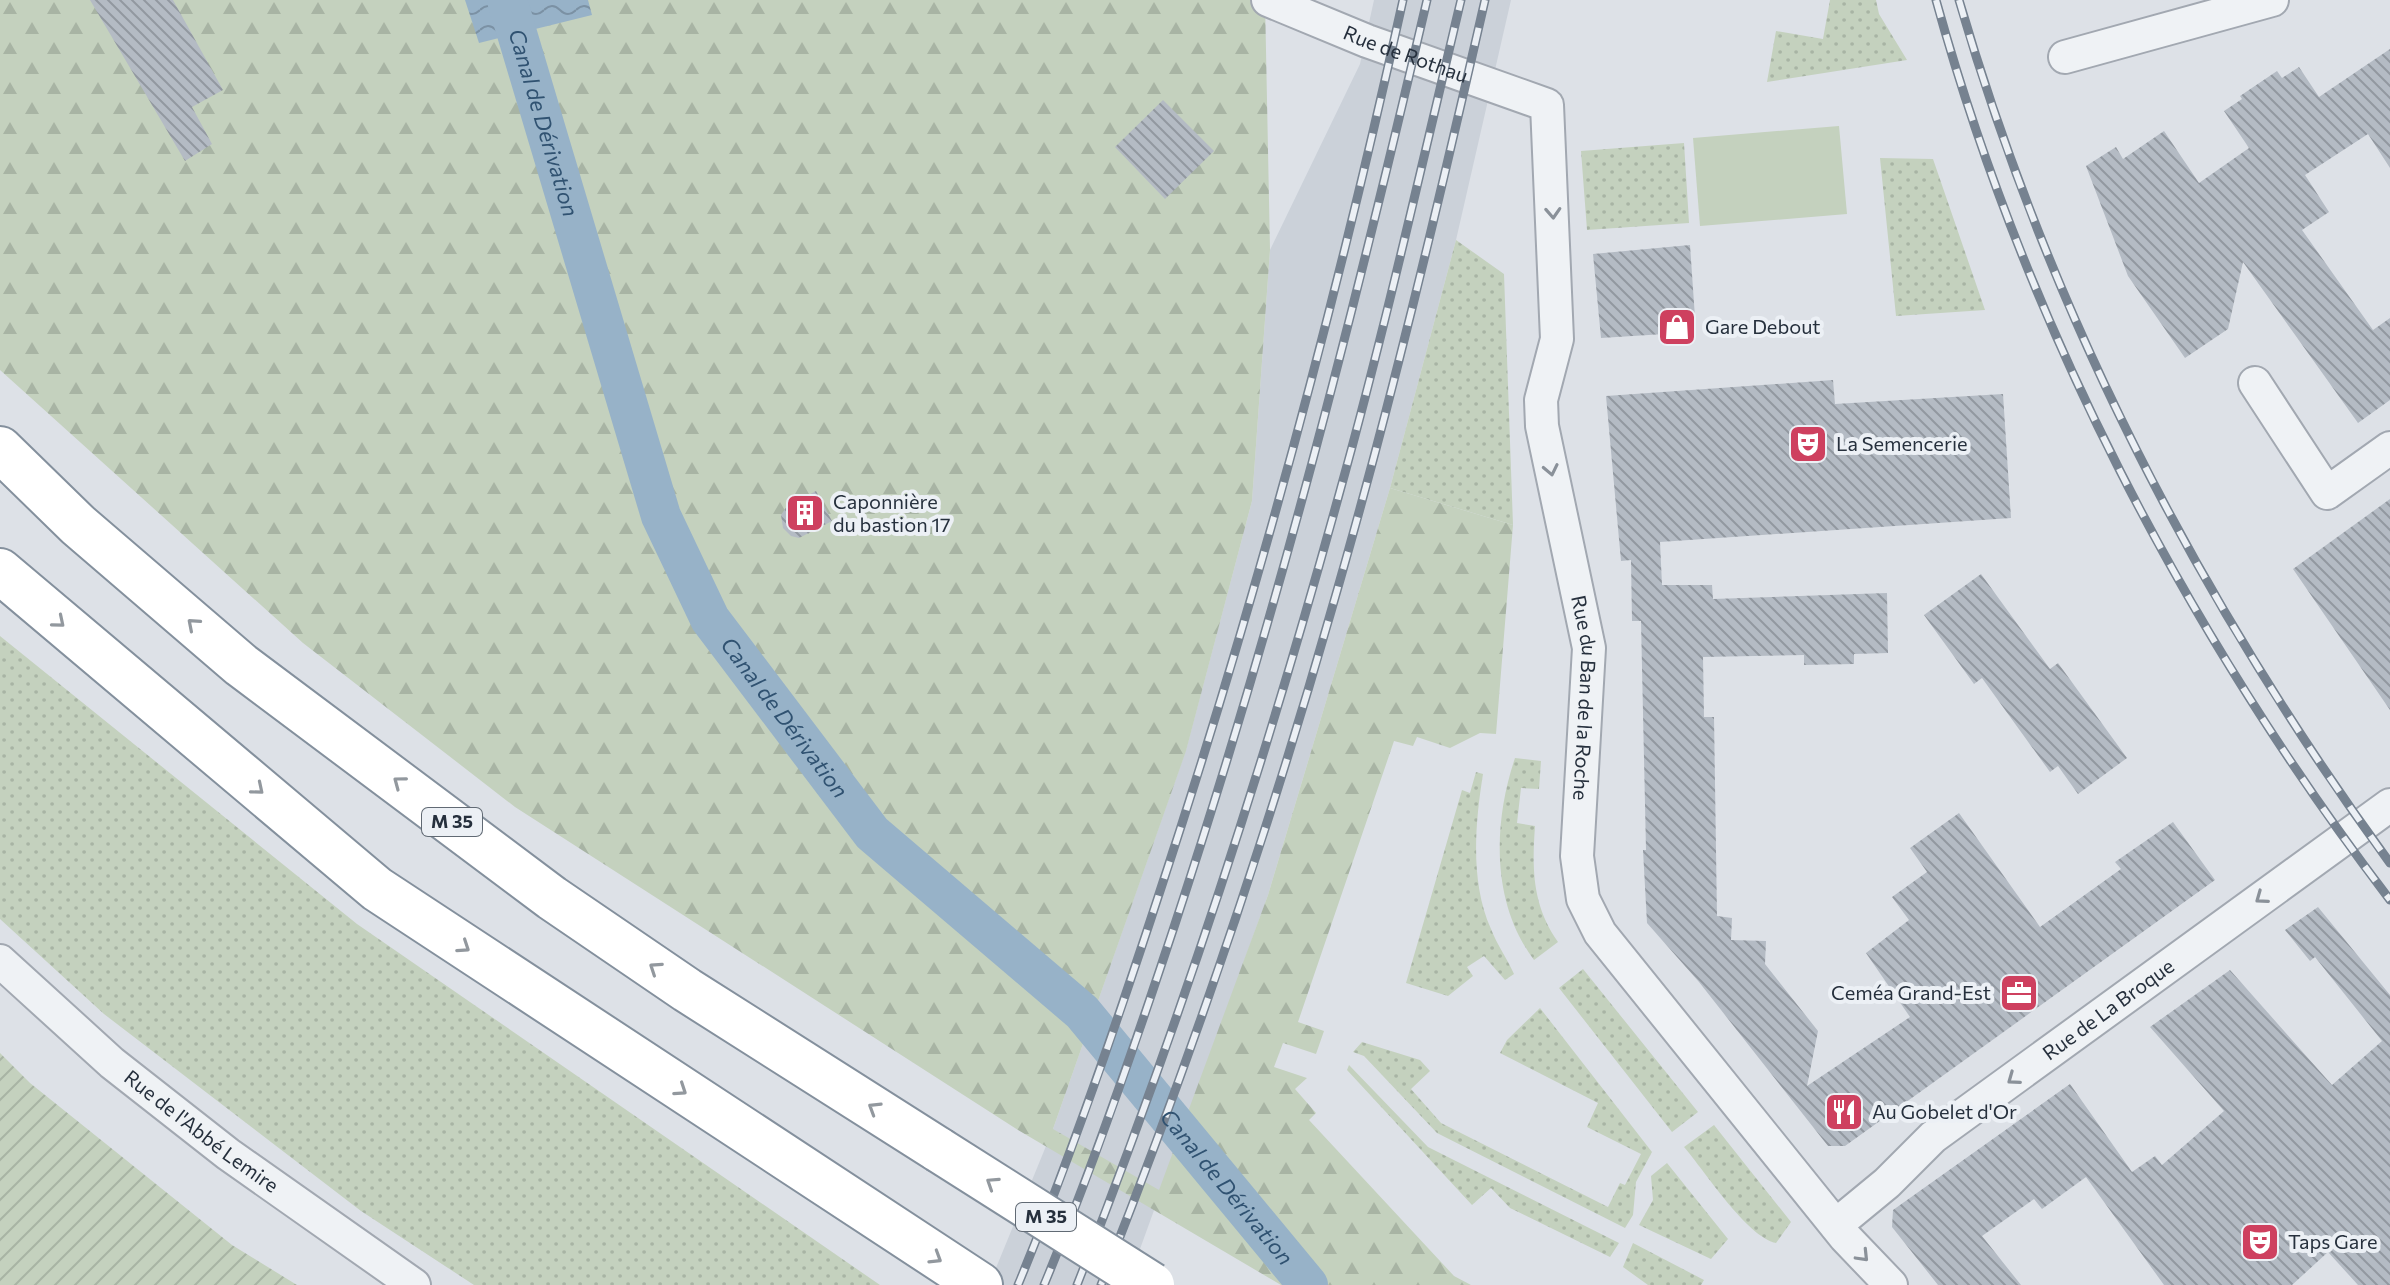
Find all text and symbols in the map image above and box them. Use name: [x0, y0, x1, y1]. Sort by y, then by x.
street label: Rue de Rothau: [1340, 20, 1471, 87]
water label: Canal de Dérivation: [503, 26, 585, 220]
one-way arrow: [1544, 207, 1561, 220]
shop icon: Gare Debout: [1656, 306, 1698, 348]
place label: Gare Debout: [1705, 314, 1821, 338]
theatre icon: La Semencerie: [1787, 423, 1829, 465]
place label: La Semencerie: [1836, 431, 1968, 455]
one-way arrow: [1542, 463, 1559, 476]
place label: Caponnière du bastion 17: [833, 489, 951, 536]
building icon: Caponnière du bastion 17: [784, 492, 826, 534]
street label: Rue du Ban de la Roche: [1567, 593, 1602, 801]
one-way arrow: [49, 612, 64, 627]
one-way arrow: [188, 619, 202, 633]
water label: Canal de Dérivation: [715, 631, 854, 803]
one-way arrow: [393, 777, 408, 792]
one-way arrow: [249, 779, 263, 794]
road number: M 35: [422, 808, 482, 836]
one-way arrow: [2255, 888, 2270, 903]
one-way arrow: [455, 937, 470, 952]
street label: Rue de La Broque: [2037, 953, 2178, 1064]
one-way arrow: [649, 963, 663, 978]
office icon: Ceméa Grand-Est: [1998, 972, 2040, 1014]
place label: Ceméa Grand-Est: [1831, 980, 1991, 1004]
street label: Rue de l'Abbé Lemire: [120, 1064, 284, 1197]
one-way arrow: [2008, 1069, 2022, 1083]
one-way arrow: [672, 1081, 686, 1096]
restaurant icon: Au Gobelet d'Or: [1823, 1091, 1865, 1133]
place label: Au Gobelet d'Or: [1872, 1099, 2017, 1123]
one-way arrow: [868, 1102, 882, 1117]
water label: Canal de Dérivation: [1155, 1103, 1300, 1270]
one-way arrow: [986, 1177, 1000, 1192]
road number: M 35: [1016, 1203, 1076, 1231]
theatre icon: Taps Gare: [2239, 1221, 2281, 1263]
place label: Taps Gare: [2288, 1229, 2377, 1253]
one-way arrow: [1853, 1246, 1867, 1261]
one-way arrow: [927, 1248, 942, 1263]

